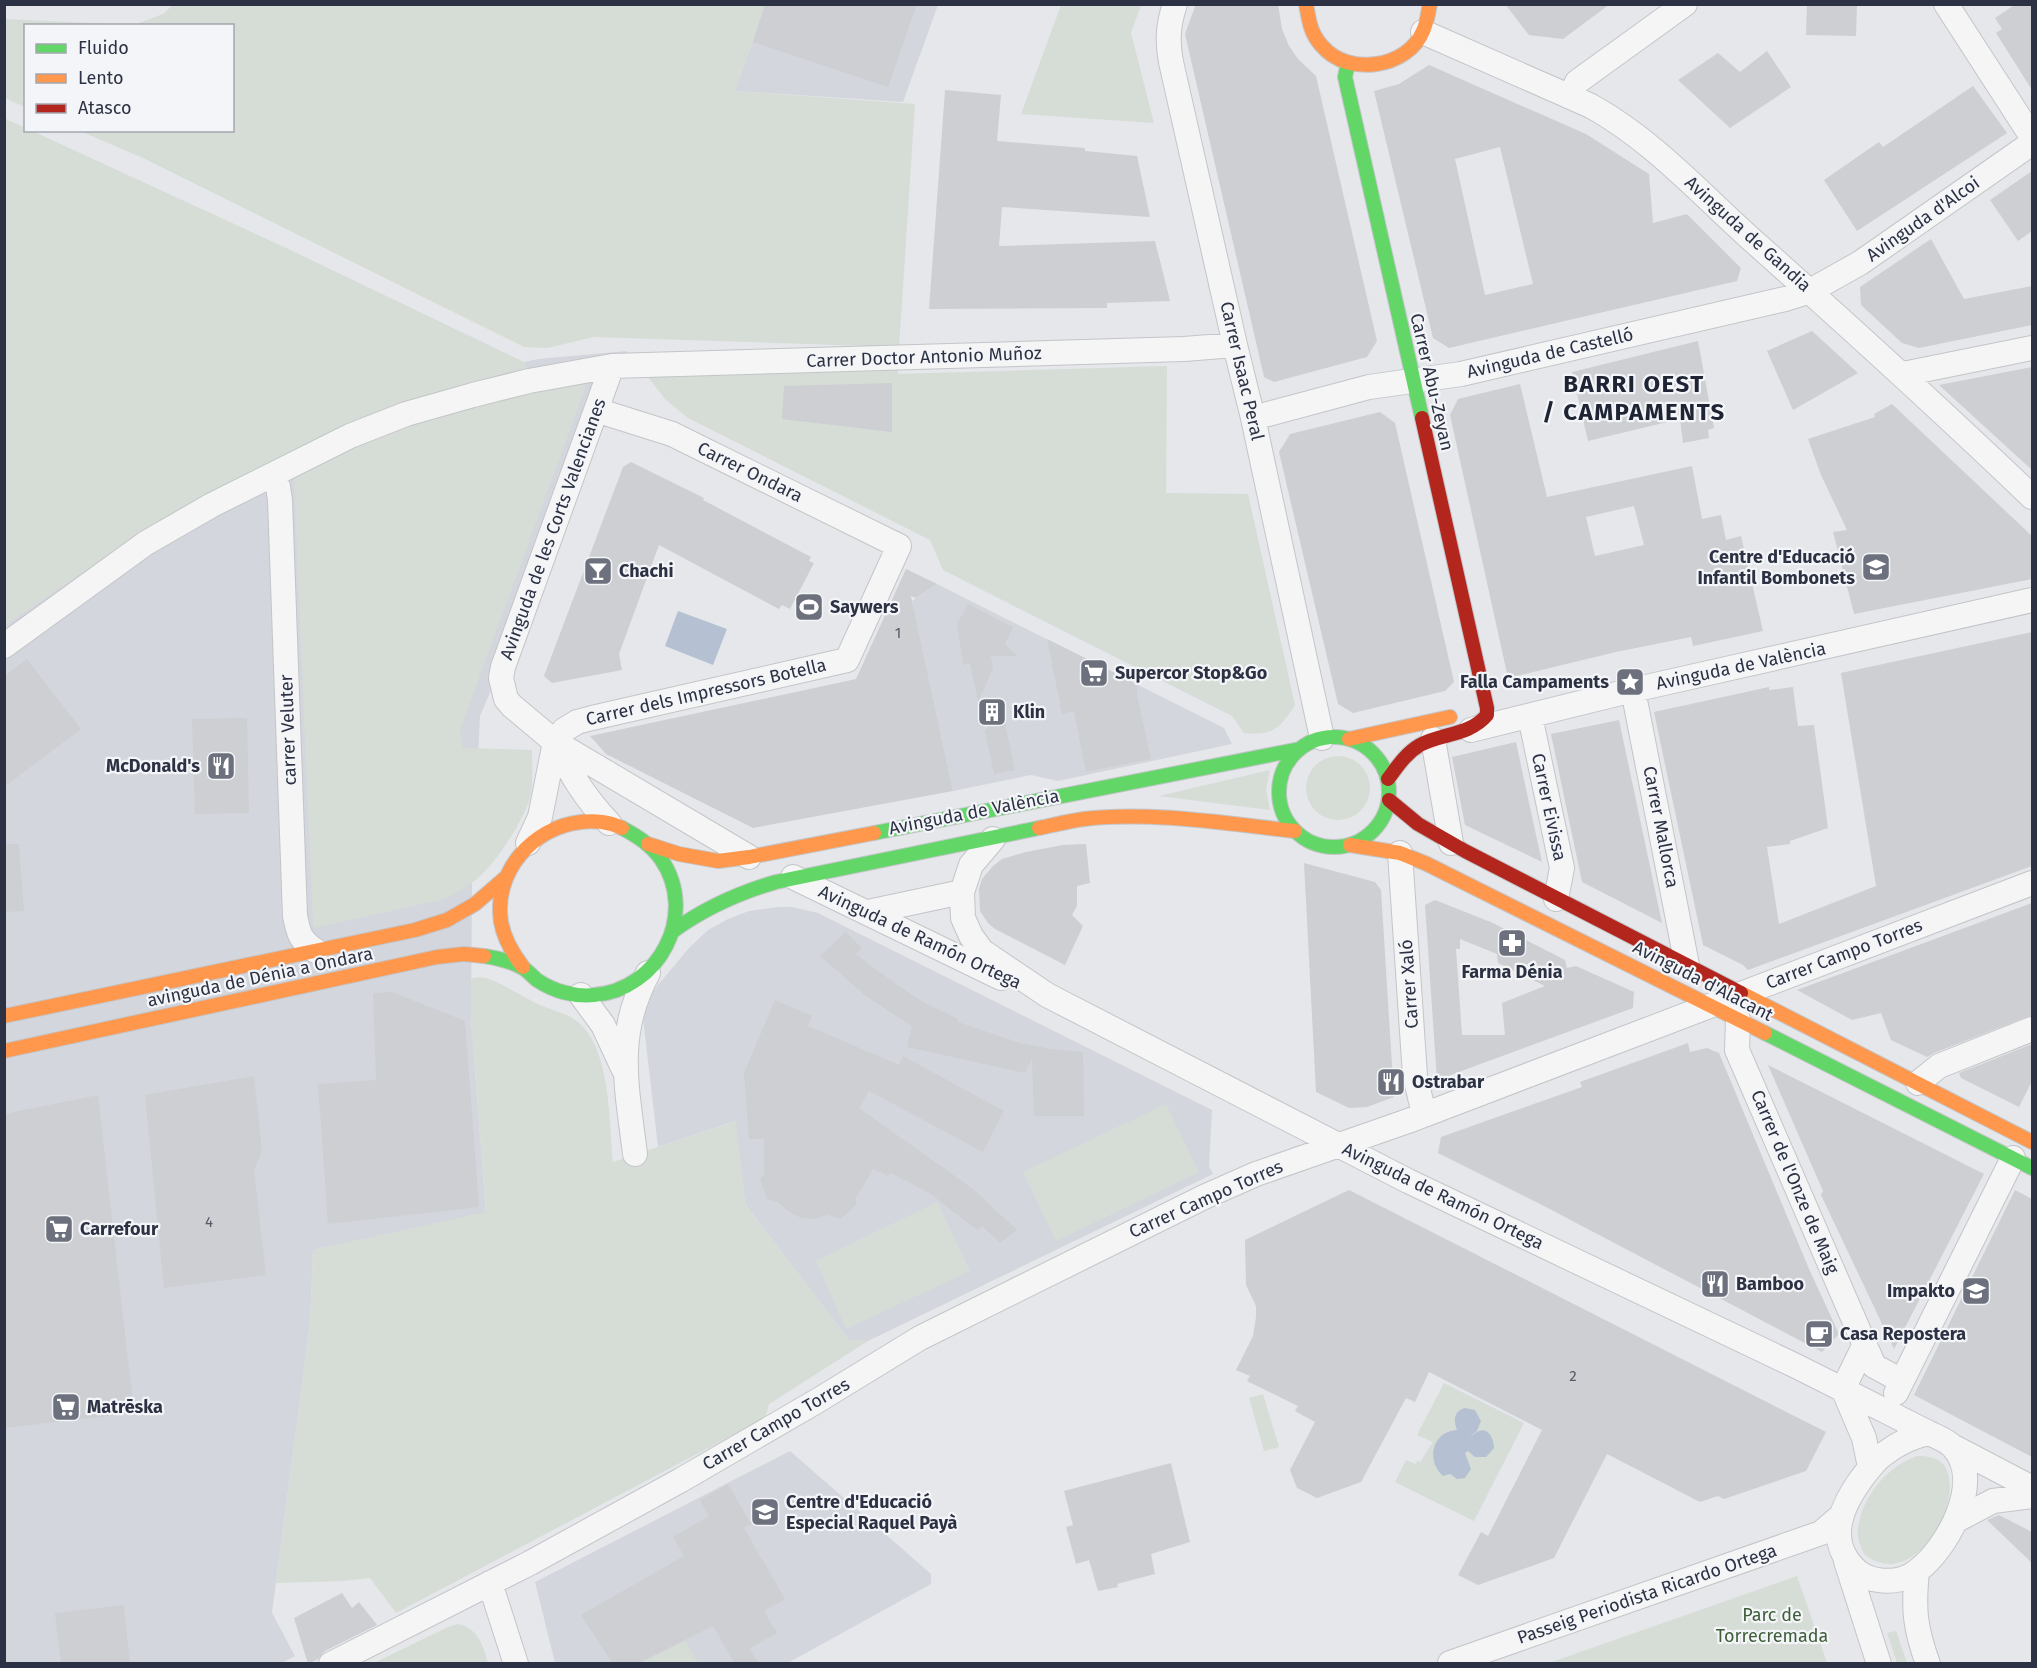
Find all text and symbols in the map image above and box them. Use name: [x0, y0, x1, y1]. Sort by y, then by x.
legend: [24, 24, 234, 132]
text: Fluido: [78, 37, 129, 59]
text: Lento: [78, 67, 124, 89]
text: Atasco: [78, 97, 131, 119]
street label: Avinguda de Gandia: [1680, 171, 1816, 297]
street label: Avinguda d'Alcoi: [1862, 172, 1984, 266]
street label: Carrer Isaac Peral: [1215, 299, 1269, 443]
street label: Carrer Abu-Zeyan: [1405, 311, 1459, 453]
street label: Avinguda de Castelló: [1465, 323, 1635, 383]
street label: Carrer Doctor Antonio Muñoz: [806, 342, 1042, 372]
district label: BARRI OEST / CAMPAMENTS: [1542, 370, 1726, 426]
street label: Avinguda de les Corts Valencianes: [495, 395, 611, 663]
street label: Carrer Ondara: [694, 437, 806, 507]
place label: Centre d'Educació Infantil Bombonets: [1697, 546, 1855, 589]
school or university icon: Centre d'Educació Infantil Bombonets: [1860, 551, 1892, 583]
bar icon: Chachi: [582, 555, 614, 587]
place label: Chachi: [619, 560, 674, 582]
sports icon: Saywers: [793, 591, 825, 623]
place label: Saywers: [830, 596, 899, 618]
house number: 1: [895, 624, 901, 642]
street label: Avinguda de València: [1654, 637, 1828, 695]
street label: Carrer dels Impressors Botella: [584, 654, 828, 730]
supermarket icon: Supercor Stop&Go: [1078, 657, 1110, 689]
place label: Supercor Stop&Go: [1115, 662, 1267, 684]
place icon: Falla Campaments: [1614, 666, 1646, 698]
place label: Falla Campaments: [1460, 671, 1609, 693]
street label: carrer Veluter: [275, 674, 301, 786]
building icon: Klin: [976, 696, 1008, 728]
place label: Klin: [1013, 701, 1045, 723]
restaurant icon: McDonald's: [205, 750, 237, 782]
street label: Carrer Eivissa: [1527, 751, 1571, 863]
place label: McDonald's: [106, 755, 200, 777]
street label: Carrer Mallorca: [1638, 764, 1684, 890]
street label: Avinguda de València: [887, 785, 1061, 839]
street label: Avinguda de Ramón Ortega: [815, 880, 1025, 994]
street label: Carrer Campo Torres: [1763, 914, 1925, 994]
pharmacy icon: Farma Dénia: [1496, 927, 1528, 959]
street label: Avinguda d'Alacant: [1629, 936, 1777, 1026]
street label: Carrer Xaló: [1395, 939, 1423, 1029]
street label: avinguda de Dénia a Ondara: [145, 942, 375, 1012]
place label: Farma Dénia: [1461, 961, 1563, 983]
restaurant icon: Ostrabar: [1375, 1066, 1407, 1098]
place label: Ostrabar: [1412, 1071, 1485, 1093]
street label: Carrer de l'Onze de Maig: [1746, 1087, 1844, 1278]
street label: Avinguda de Ramón Ortega: [1339, 1138, 1547, 1254]
street label: Carrer Campo Torres: [1126, 1155, 1286, 1243]
supermarket icon: Carrefour: [43, 1213, 75, 1245]
house number: 4: [205, 1213, 213, 1231]
place label: Carrefour: [80, 1218, 159, 1240]
restaurant icon: Bamboo: [1699, 1268, 1731, 1300]
place label: Bamboo: [1736, 1273, 1804, 1295]
school or university icon: Impakto: [1960, 1275, 1992, 1307]
place label: Impakto: [1887, 1280, 1955, 1302]
cafe icon: Casa Repostera: [1803, 1318, 1835, 1350]
place label: Casa Repostera: [1840, 1323, 1966, 1345]
house number: 2: [1569, 1367, 1577, 1385]
street label: Carrer Campo Torres: [699, 1373, 853, 1475]
supermarket icon: Matrēska: [50, 1391, 82, 1423]
place label: Matrēska: [87, 1396, 163, 1418]
place label: Centre d'Educació Especial Raquel Payà: [786, 1491, 958, 1534]
school or university icon: Centre d'Educació Especial Raquel Payà: [749, 1496, 781, 1528]
street label: Passeig Periodista Ricardo Ortega: [1514, 1539, 1780, 1649]
park label: Parc de Torrecremada: [1716, 1604, 1828, 1647]

